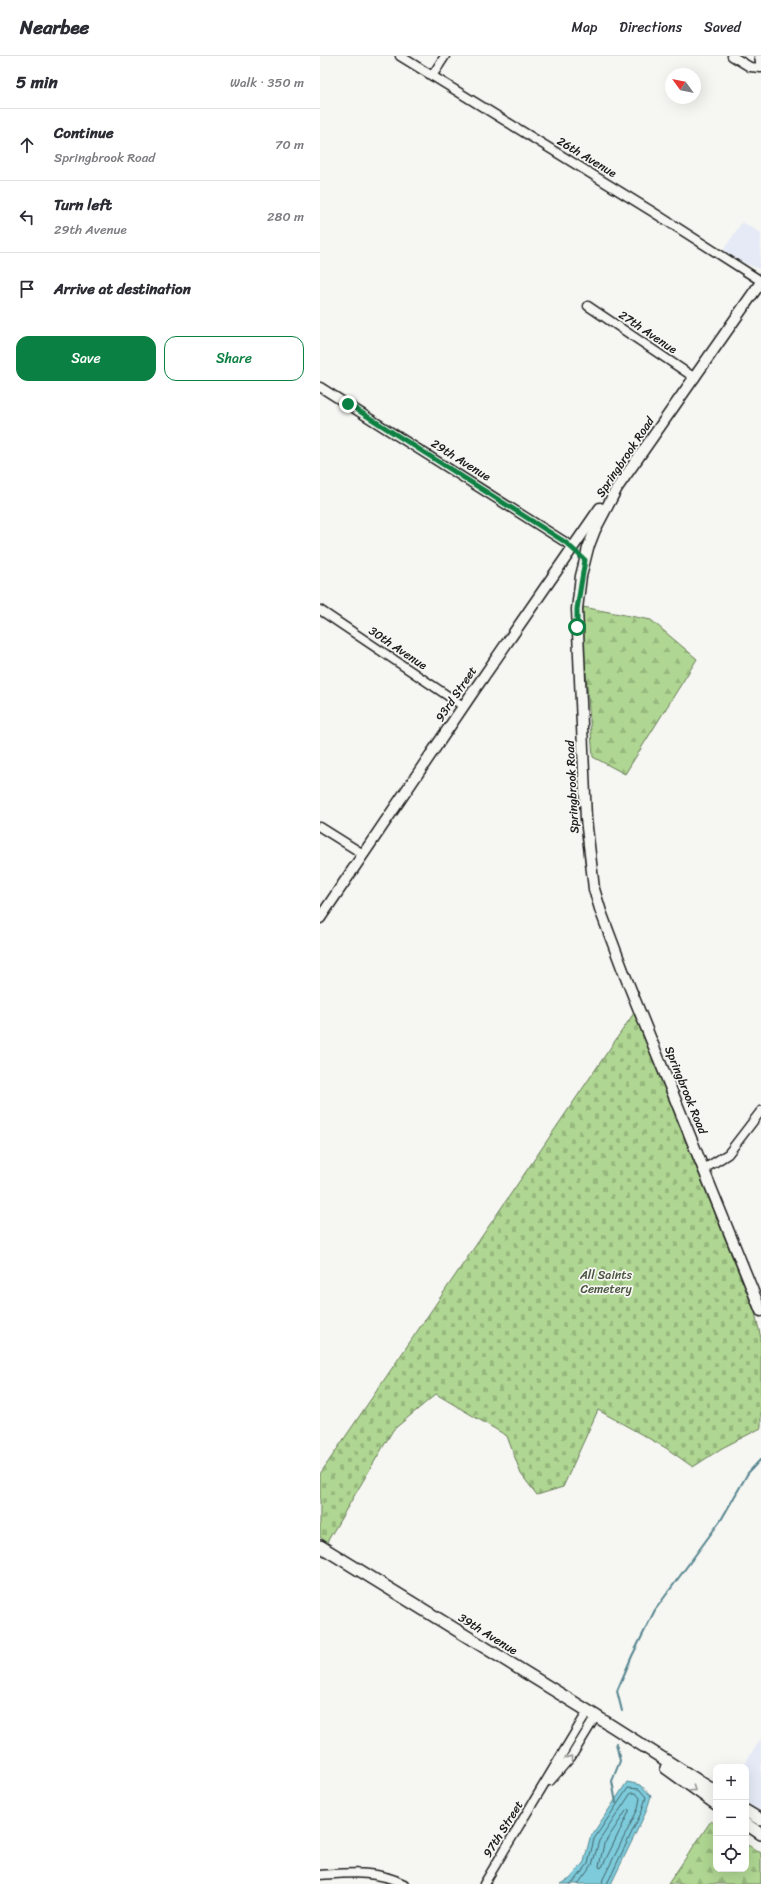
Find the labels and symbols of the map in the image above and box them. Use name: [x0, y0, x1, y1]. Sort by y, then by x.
north arrow: [665, 68, 701, 104]
street label: 26th Avenue: [553, 130, 621, 184]
street label: 27th Avenue: [614, 304, 682, 360]
route end: [339, 395, 357, 413]
street label: Springbrook Road: [590, 412, 661, 502]
street label: 29th Avenue: [427, 433, 496, 487]
route start: [568, 618, 586, 636]
street label: 30th Avenue: [364, 620, 432, 676]
street label: 93rd Street: [429, 662, 483, 726]
street label: Springbrook Road: [559, 739, 585, 834]
street label: Springbrook Road: [658, 1043, 714, 1138]
park label: All Saints Cemetery: [579, 1264, 632, 1300]
street label: 39th Avenue: [454, 1607, 522, 1661]
one-way arrow: [565, 1756, 572, 1763]
one-way arrow: [689, 1784, 696, 1791]
street label: 97th Street: [477, 1796, 529, 1862]

